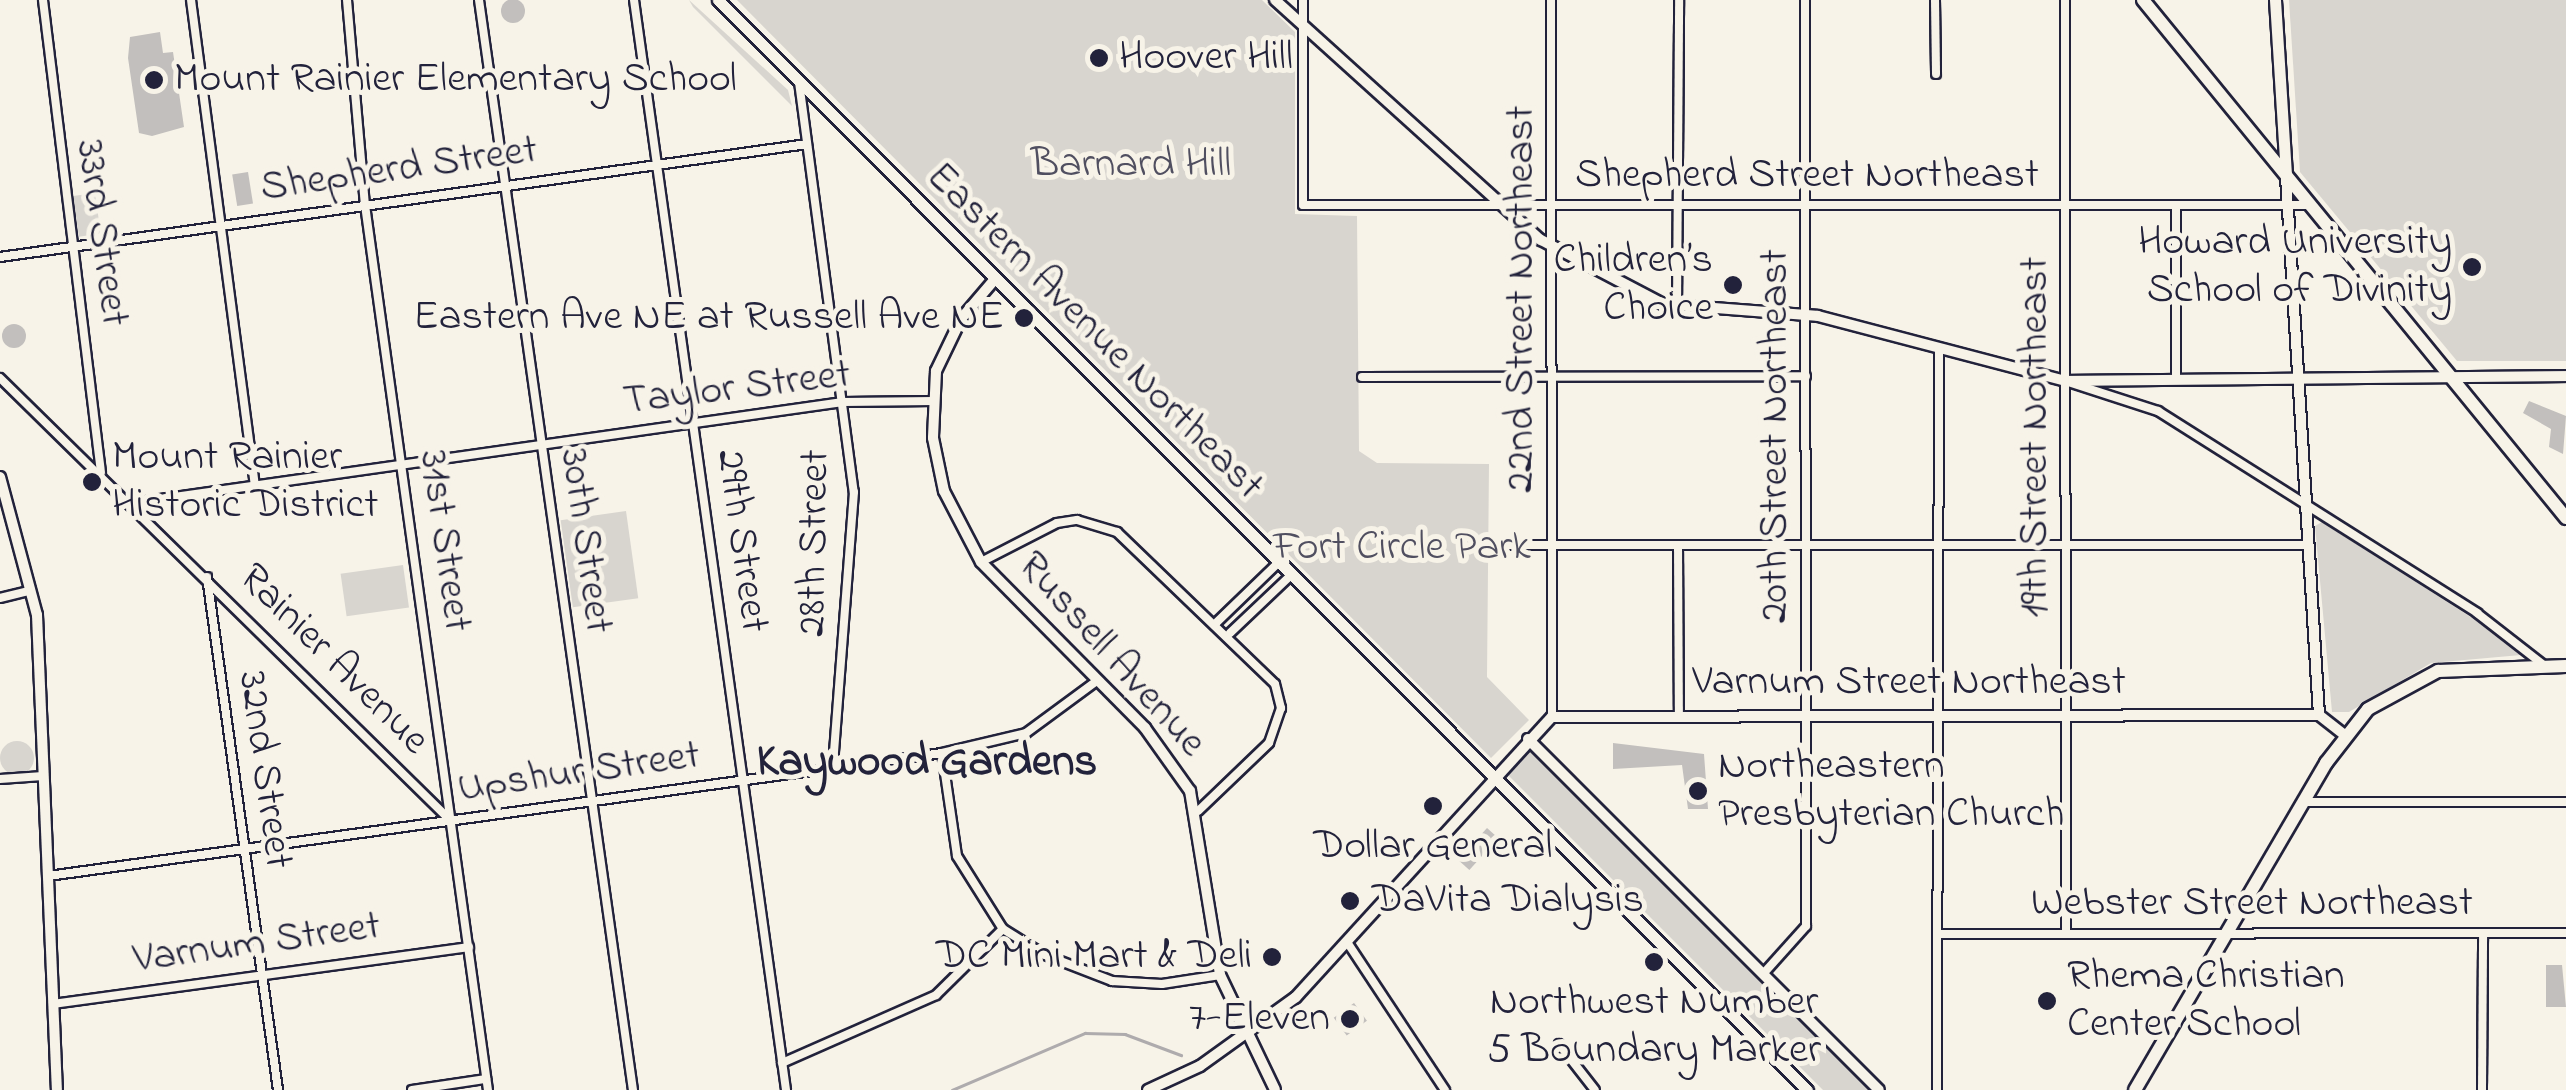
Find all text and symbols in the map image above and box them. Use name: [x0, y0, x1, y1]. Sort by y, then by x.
place label: Hoover Hill: [1119, 33, 1293, 83]
marker: Hoover Hill: [1088, 47, 1110, 69]
place label: Mount Rainier Elementary School: [174, 55, 737, 105]
marker: Mount Rainier Elementary School: [143, 69, 165, 91]
street label: 22nd Street Northeast: [1497, 105, 1547, 493]
street label: Shepherd Street: [257, 126, 541, 214]
street label: 33rd Street: [63, 137, 139, 329]
park label: Barnard Hill: [1031, 140, 1231, 190]
street label: Shepherd Street Northeast: [1575, 151, 2039, 201]
street label: Eastern Avenue Northeast: [915, 153, 1273, 511]
place label: Howard University School of Divinity: [2138, 218, 2452, 316]
place label: Children’s Choice: [1553, 236, 1713, 334]
street label: 20th Street Northeast: [1751, 249, 1801, 623]
street label: 19th Street Northeast: [2011, 256, 2061, 618]
marker: Howard University School of Divinity: [2461, 256, 2483, 278]
marker: Children’s Choice: [1722, 274, 1744, 296]
place label: Eastern Ave NE at Russell Ave NE: [413, 293, 1004, 343]
marker: Eastern Ave NE at Russell Ave NE: [1013, 307, 1035, 329]
street label: Taylor Street: [621, 350, 853, 428]
place label: Mount Rainier Historic District: [112, 433, 378, 532]
street label: 30th Street: [547, 445, 623, 637]
street label: 29th Street: [703, 446, 779, 636]
street label: 31st Street: [406, 447, 482, 635]
street label: 28th Street: [788, 449, 842, 637]
marker: Mount Rainier Historic District: [81, 471, 103, 493]
park label: Fort Circle Park: [1273, 523, 1531, 573]
street label: Russell Avenue: [1006, 542, 1216, 768]
street label: Rainier Avenue: [227, 554, 439, 766]
street label: Varnum Street Northeast: [1692, 658, 2126, 708]
street label: 32nd Street: [225, 668, 303, 872]
street label: Upshur Street: [455, 731, 703, 815]
district label: Kaywood Gardens: [757, 737, 1097, 791]
place label: Northeastern Presbyterian Church: [1718, 742, 2064, 840]
marker: Northeastern Presbyterian Church: [1687, 780, 1709, 802]
marker: Dollar General: [1422, 795, 1444, 817]
place label: Dollar General: [1313, 822, 1553, 872]
place label: DaVita Dialysis: [1372, 876, 1644, 926]
street label: Webster Street Northeast: [2031, 879, 2473, 929]
marker: DaVita Dialysis: [1337, 888, 1363, 914]
street label: Varnum Street: [130, 902, 384, 986]
place label: DC Mini Mart & Deli: [936, 932, 1252, 982]
marker: DC Mini Mart & Deli: [1261, 946, 1283, 968]
marker: Northwest Number 5 Boundary Marker: [1643, 951, 1665, 973]
place label: Rhema Christian Center School: [2067, 952, 2345, 1050]
place label: Northwest Number 5 Boundary Marker: [1487, 978, 1821, 1076]
marker: Rhema Christian Center School: [2036, 990, 2058, 1012]
place label: 7-Eleven: [1189, 994, 1330, 1044]
marker: 7-Eleven: [1339, 1008, 1361, 1030]

